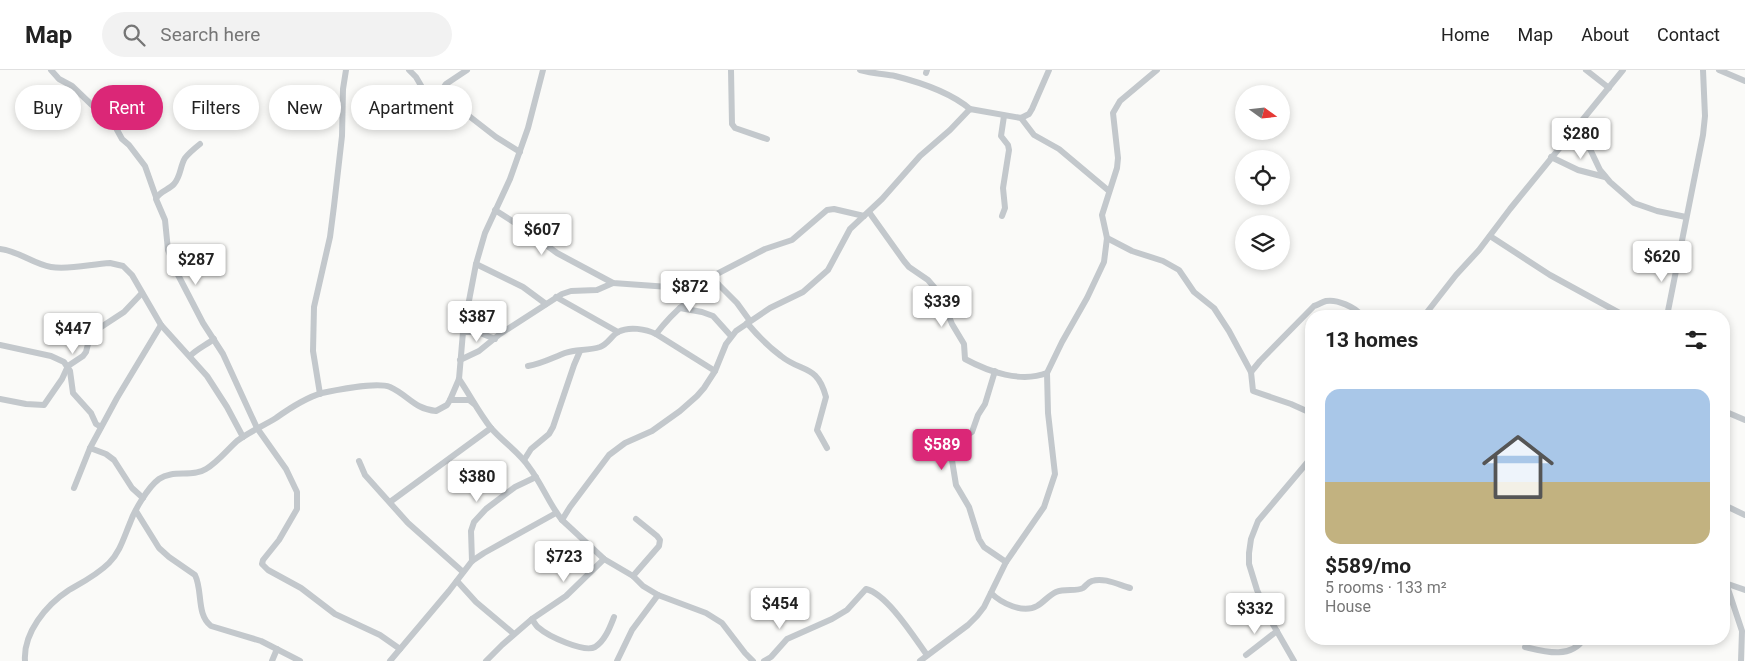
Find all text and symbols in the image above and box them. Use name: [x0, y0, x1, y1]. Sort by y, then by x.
search box: [102, 12, 452, 57]
text: Map: [25, 21, 72, 49]
icon: search: [120, 21, 148, 49]
text: Search here: [160, 23, 260, 46]
text: Home: [1441, 24, 1490, 45]
text: Map: [1518, 24, 1553, 45]
text: About: [1581, 24, 1629, 45]
text: Contact: [1657, 24, 1720, 45]
chip: Buy: [15, 85, 81, 130]
chip: Rent: [91, 85, 163, 130]
chip: Filters: [173, 85, 259, 130]
chip: New: [269, 85, 341, 130]
chip: Apartment: [351, 85, 472, 130]
north arrow: [1235, 85, 1290, 140]
map controls: [1235, 85, 1290, 270]
pin: $280: [1551, 118, 1611, 160]
text: $280: [1563, 124, 1599, 143]
button: locate: [1235, 150, 1290, 205]
pin: $607: [512, 214, 572, 256]
button: layers: [1235, 215, 1290, 270]
text: $607: [524, 220, 560, 239]
pin: $620: [1632, 240, 1692, 283]
pin: $287: [166, 244, 226, 286]
text: $620: [1644, 247, 1680, 266]
text: $287: [178, 250, 214, 269]
pin: $872: [660, 270, 720, 313]
text: $872: [672, 277, 708, 296]
pin: $339: [912, 286, 972, 328]
text: $339: [924, 292, 960, 311]
pin: $387: [447, 300, 507, 343]
text: $387: [459, 307, 495, 326]
pin: $447: [43, 312, 103, 355]
text: $447: [55, 319, 91, 338]
icon: filters: [1682, 326, 1710, 354]
text: 13 homes: [1325, 328, 1418, 352]
icon: home: [1473, 422, 1563, 512]
pin: $589: [912, 428, 972, 471]
text: $589: [924, 435, 960, 454]
pin: $380: [447, 460, 507, 503]
text: $380: [459, 467, 495, 486]
pin: $723: [534, 540, 594, 583]
text: $723: [546, 547, 582, 566]
text: $589/mo: [1325, 554, 1411, 578]
text: 5 rooms · 133 m²: [1325, 578, 1447, 597]
pin: $454: [750, 588, 810, 630]
pin: $332: [1225, 592, 1285, 635]
text: $454: [762, 594, 798, 613]
text: House: [1325, 597, 1371, 616]
text: $332: [1237, 599, 1273, 618]

